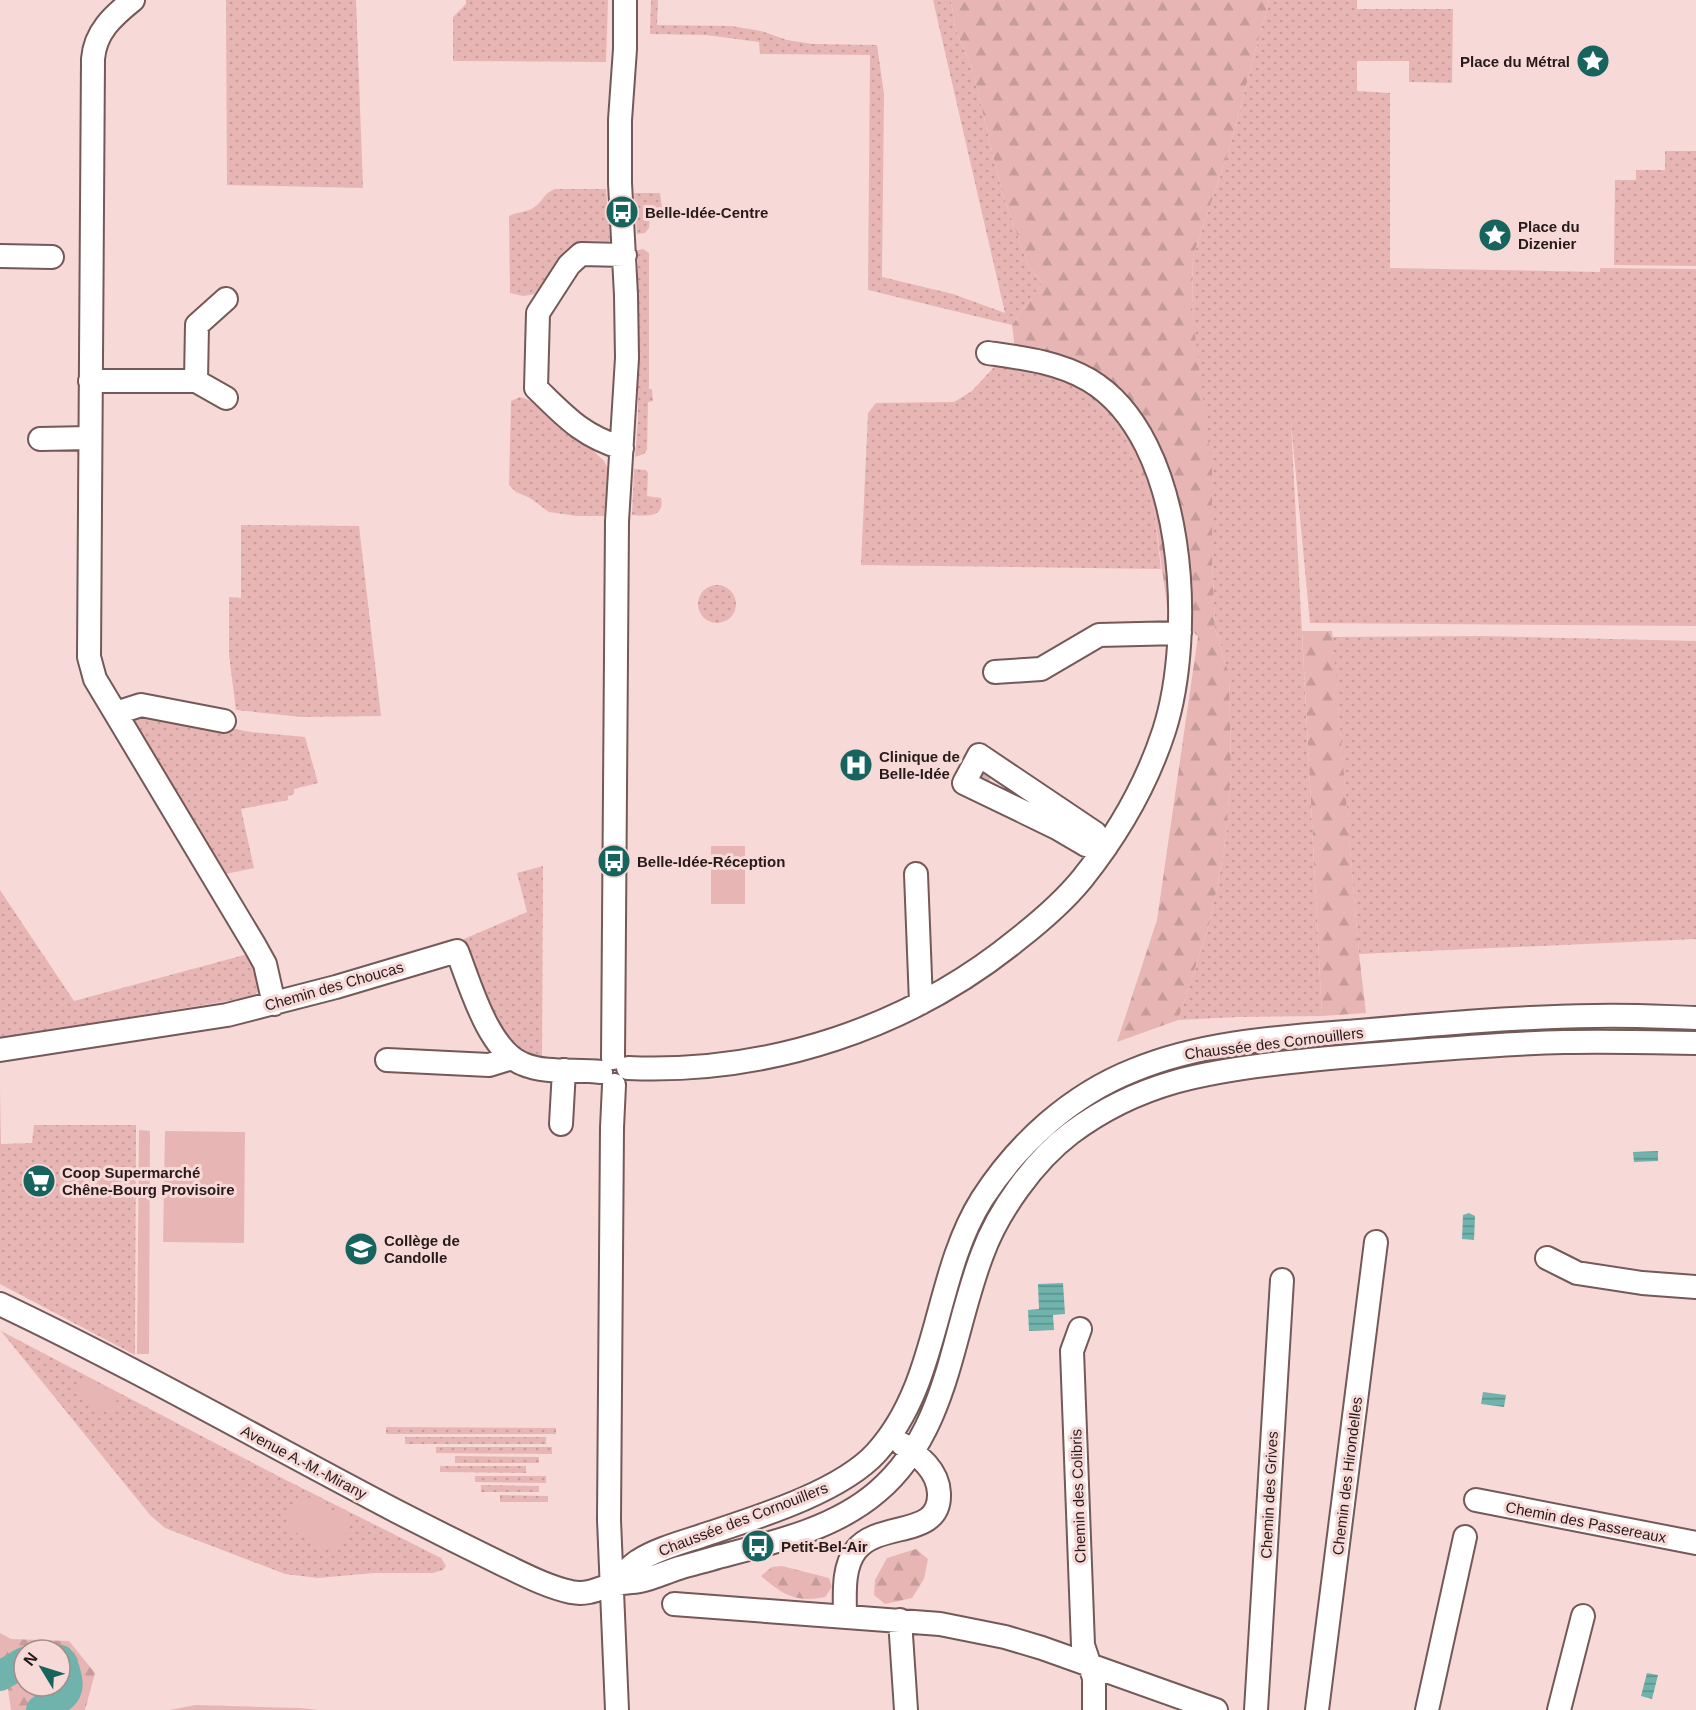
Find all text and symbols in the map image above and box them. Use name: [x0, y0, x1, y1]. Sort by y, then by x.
place icon: Place du Métral: [1575, 43, 1611, 79]
place label: Place du Métral: [1460, 53, 1570, 70]
bus stop icon: Belle-Idée-Centre: [604, 194, 640, 230]
place label: Belle-Idée-Centre: [645, 204, 768, 221]
place icon: Place du Dizenier: [1477, 217, 1513, 253]
place label: Place du Dizenier: [1518, 218, 1580, 252]
hospital icon: Clinique de Belle-Idée: [838, 747, 874, 783]
place label: Clinique de Belle-Idée: [879, 748, 960, 782]
bus stop icon: Belle-Idée-Réception: [596, 843, 632, 879]
place label: Belle-Idée-Réception: [637, 853, 785, 870]
street label: Chemin des Choucas: [263, 958, 405, 1014]
street label: Chaussée des Cornouillers: [1184, 1024, 1364, 1062]
supermarket icon: Coop Supermarché Chêne-Bourg Provisoire: [21, 1163, 57, 1199]
place label: Coop Supermarché Chêne-Bourg Provisoire: [62, 1164, 235, 1198]
school or university icon: Collège de Candolle: [343, 1231, 379, 1267]
place label: Collège de Candolle: [384, 1232, 460, 1266]
street label: Chemin des Hirondelles: [1329, 1396, 1365, 1556]
street label: Avenue A.-M.-Mirany: [238, 1422, 370, 1503]
street label: Chemin des Colibris: [1067, 1429, 1089, 1563]
street label: Chemin des Grives: [1257, 1431, 1281, 1559]
street label: Chaussée des Cornouillers: [656, 1479, 830, 1559]
street label: Chemin des Passereaux: [1504, 1498, 1668, 1546]
bus stop icon: Petit-Bel-Air: [740, 1528, 776, 1564]
place label: Petit-Bel-Air: [781, 1538, 868, 1555]
north arrow: [12, 1638, 72, 1698]
text: N: [20, 1649, 41, 1669]

